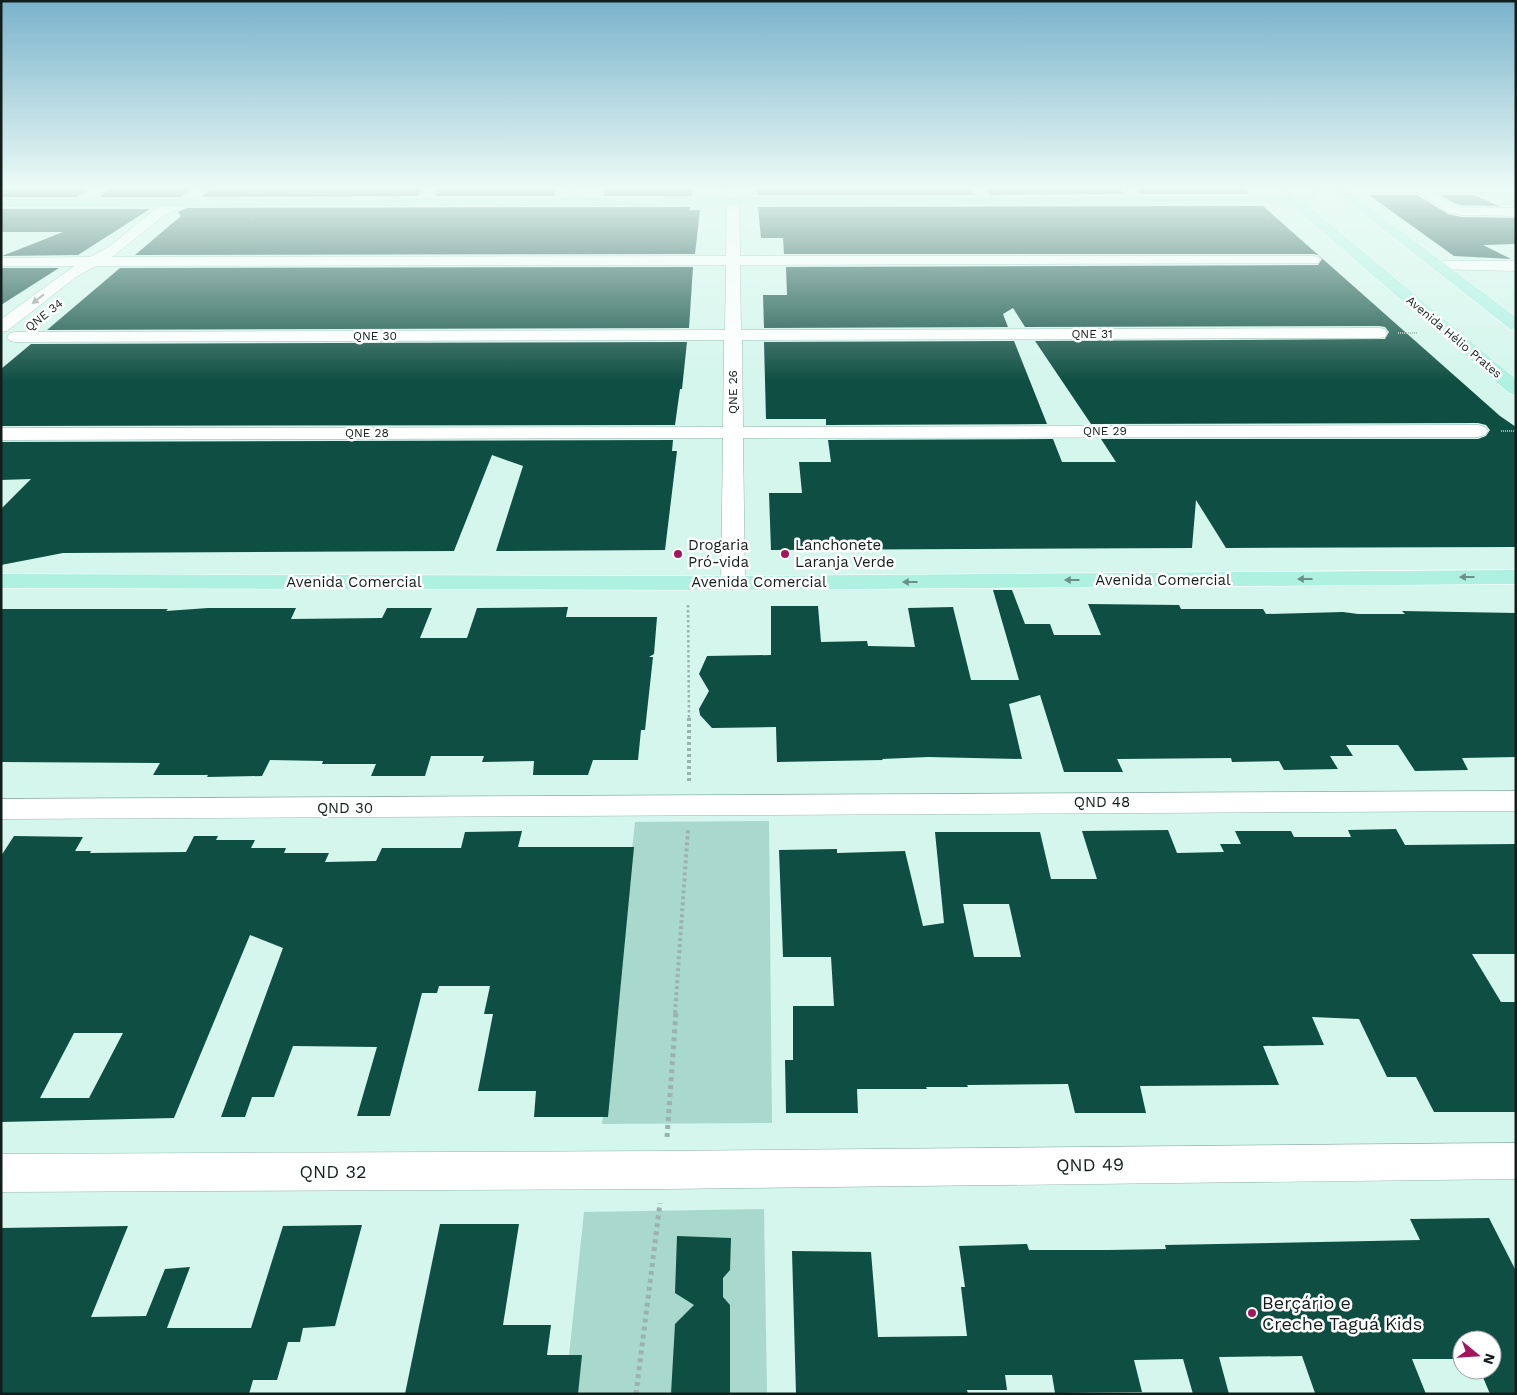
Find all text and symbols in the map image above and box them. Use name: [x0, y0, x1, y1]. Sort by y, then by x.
one-way arrow: [32, 293, 45, 304]
street label: Avenida Hélio Prates: [1403, 293, 1505, 381]
street label: QNE 34: [22, 296, 66, 334]
street label: QNE 31: [1071, 327, 1113, 341]
street label: QNE 30: [353, 329, 397, 343]
street label: QNE 26: [726, 370, 740, 414]
street label: QNE 29: [1083, 424, 1127, 438]
street label: QNE 28: [345, 426, 389, 440]
place label: Drogaria Pró-vida: [688, 536, 750, 571]
place label: Lanchonete Laranja Verde: [795, 536, 895, 571]
marker: Drogaria Pró-vida: [672, 548, 684, 560]
marker: Lanchonete Laranja Verde: [779, 548, 791, 560]
street label: Avenida Comercial: [1095, 571, 1231, 589]
street label: Avenida Comercial: [286, 573, 422, 591]
street label: Avenida Comercial: [691, 573, 827, 591]
one-way arrow: [1459, 573, 1475, 581]
one-way arrow: [1296, 575, 1312, 583]
one-way arrow: [1064, 576, 1080, 584]
one-way arrow: [901, 578, 917, 586]
street label: QND 48: [1074, 793, 1130, 811]
street label: QND 30: [317, 799, 373, 817]
street label: QND 49: [1056, 1153, 1124, 1176]
street label: QND 32: [300, 1161, 366, 1182]
place label: Berçário e Creche Taguá Kids: [1262, 1292, 1422, 1334]
marker: Berçário e Creche Taguá Kids: [1246, 1307, 1258, 1319]
north arrow: [1452, 1330, 1502, 1380]
text: N: [1480, 1352, 1499, 1366]

